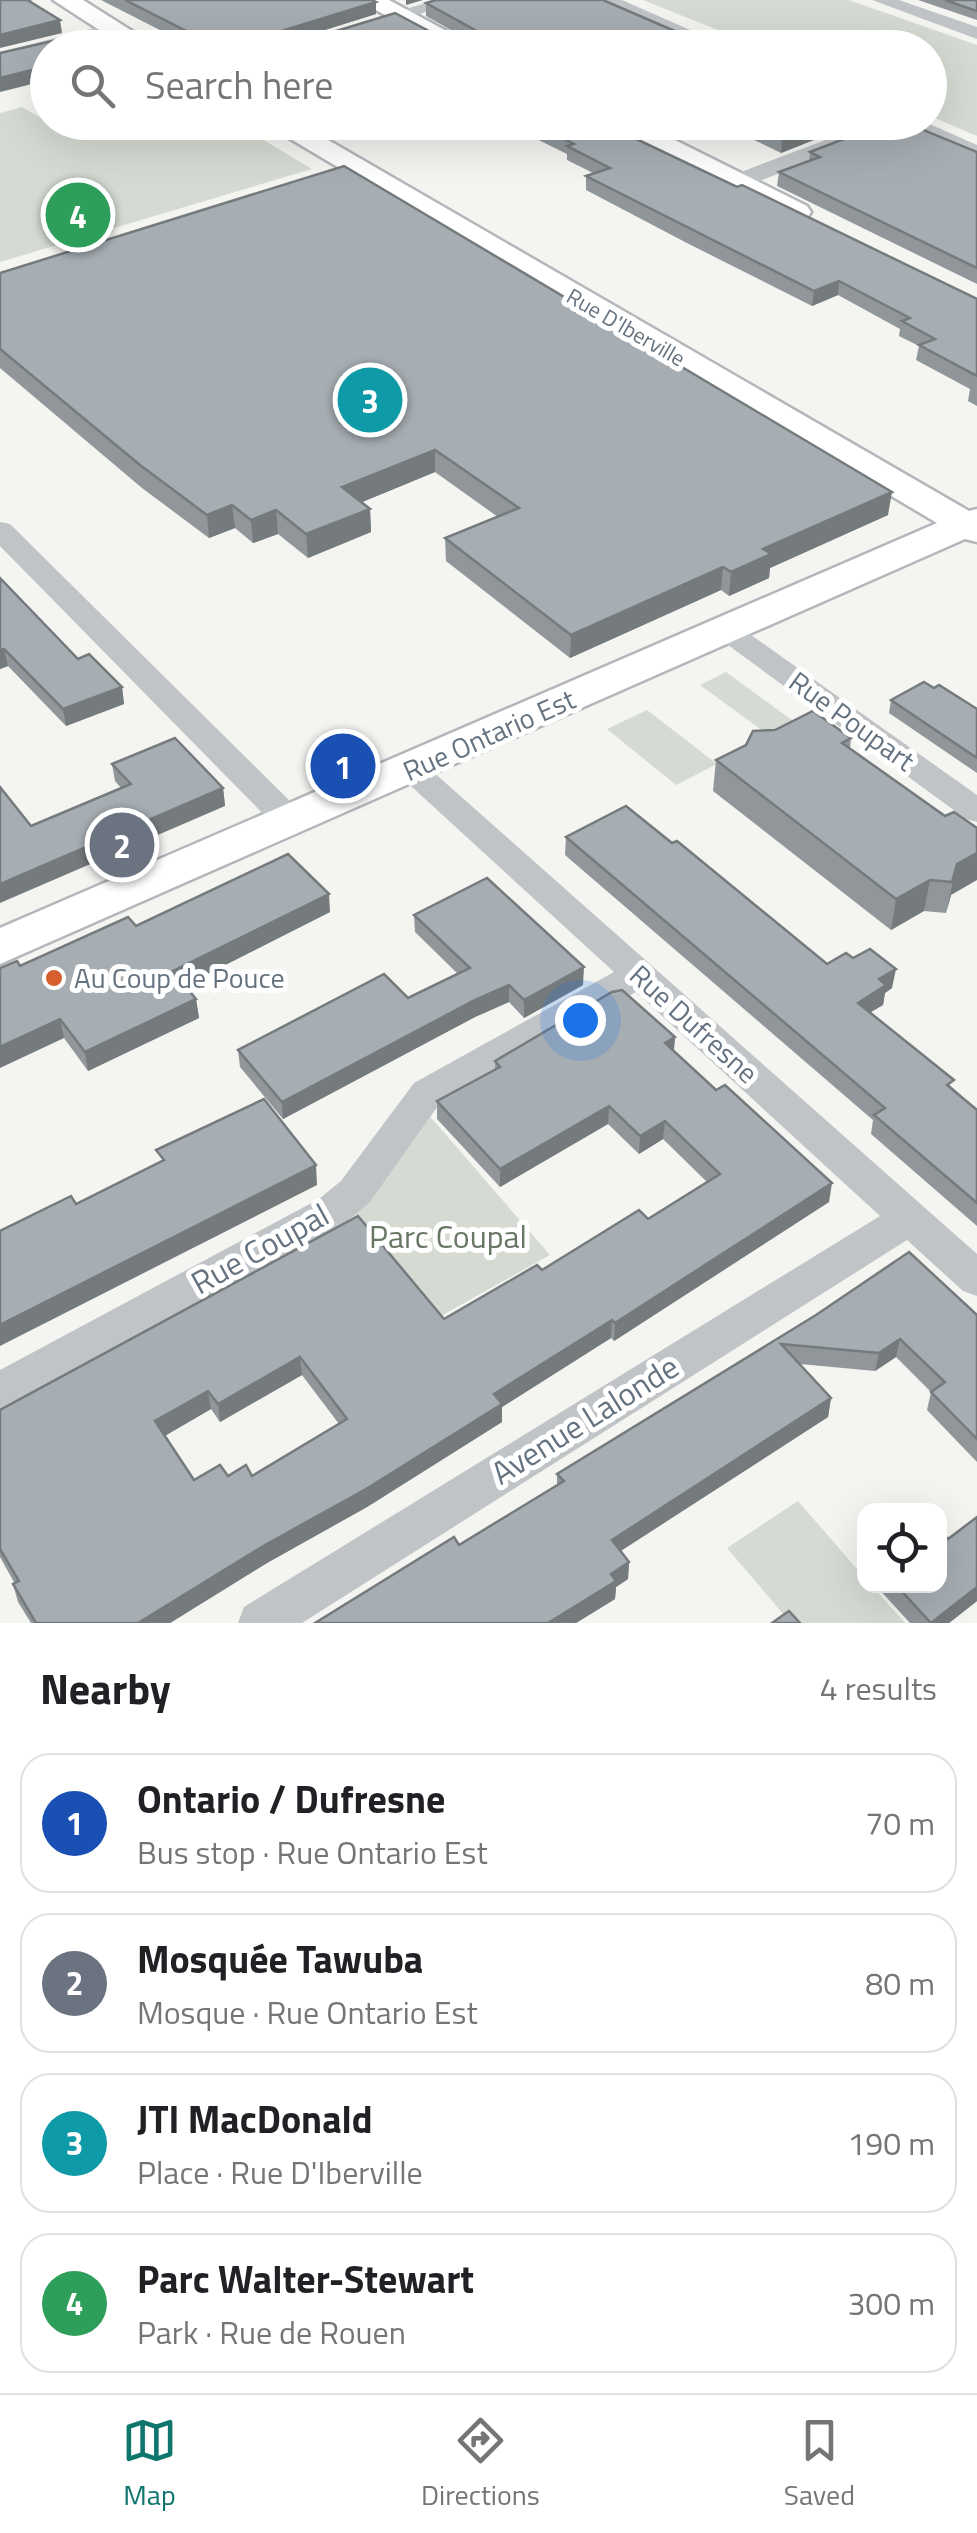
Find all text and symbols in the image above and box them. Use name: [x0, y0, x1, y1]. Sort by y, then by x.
search box: [30, 30, 947, 140]
text: Search here: [145, 56, 333, 114]
icon: search: [65, 58, 120, 113]
pin: 4: [46, 178, 110, 252]
street label: Rue D'Iberville: [560, 279, 692, 375]
pin: 3: [338, 362, 402, 438]
street label: Rue Poupart: [780, 660, 924, 781]
street label: Rue Ontario Est: [396, 677, 582, 792]
pin: 1: [310, 728, 376, 804]
pin: 2: [90, 808, 154, 882]
street label: Rue Dufresne: [620, 954, 768, 1093]
place label: Au Coup de Pouce: [74, 956, 285, 999]
marker: Au Coup de Pouce: [43, 967, 65, 989]
your location: [555, 995, 606, 1046]
street label: Rue Coupal: [182, 1191, 337, 1306]
park label: Parc Coupal: [369, 1212, 527, 1260]
street label: Avenue Lalonde: [481, 1342, 688, 1496]
map controls: [857, 1503, 947, 1593]
button: locate: [857, 1503, 947, 1593]
text: Nearby: [40, 1656, 171, 1720]
text: 4 results: [820, 1664, 937, 1712]
text: Ontario / Dufresne: [137, 1770, 445, 1828]
text: 1: [66, 1799, 83, 1847]
text: 70 m: [865, 1799, 935, 1847]
text: Bus stop · Rue Ontario Est: [137, 1828, 488, 1876]
text: Mosquée Tawuba: [137, 1930, 423, 1988]
text: 2: [66, 1959, 83, 2007]
text: 80 m: [865, 1959, 935, 2007]
text: Mosque · Rue Ontario Est: [137, 1988, 478, 2036]
text: JTI MacDonald: [137, 2090, 373, 2148]
text: 3: [66, 2119, 83, 2167]
text: 190 m: [847, 2119, 935, 2167]
text: Place · Rue D'Iberville: [137, 2148, 423, 2196]
text: Parc Walter-Stewart: [137, 2250, 474, 2308]
text: 4: [66, 2279, 83, 2327]
text: 300 m: [847, 2279, 935, 2327]
text: Park · Rue de Rouen: [137, 2308, 406, 2356]
tab: Map: [122, 2413, 177, 2516]
tab: Directions: [421, 2413, 540, 2516]
tab: Saved: [784, 2413, 855, 2516]

